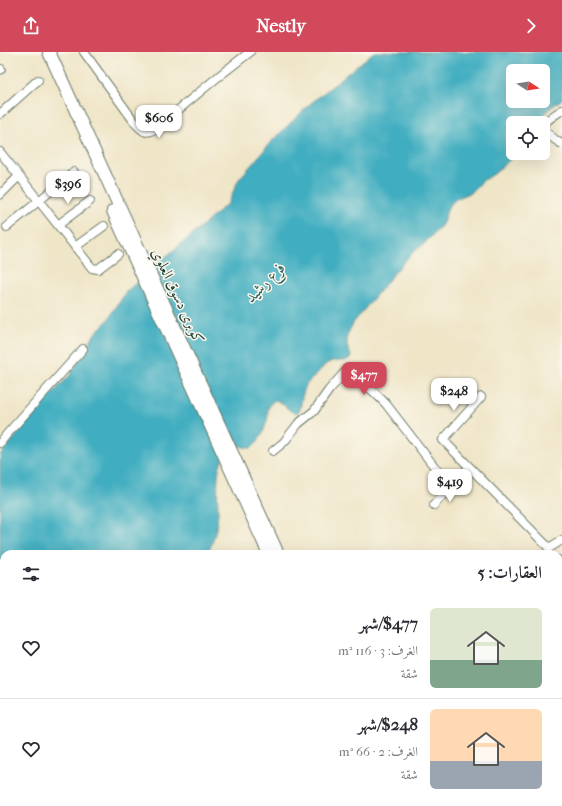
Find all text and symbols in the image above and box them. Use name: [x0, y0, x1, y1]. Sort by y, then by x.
icon: share: [20, 15, 42, 37]
icon: forward: [520, 15, 542, 37]
text: Nestly: [256, 16, 306, 37]
north arrow: [506, 64, 550, 108]
map controls: [506, 64, 550, 160]
pin: $606: [135, 105, 183, 139]
text: $606: [145, 110, 173, 125]
button: locate: [506, 116, 550, 160]
pin: $396: [44, 171, 92, 205]
text: $396: [55, 176, 81, 191]
street label: كوبرى دسوق العلوي: [145, 245, 208, 348]
water label: فرع رشيد: [241, 258, 292, 309]
pin: $477: [340, 362, 388, 396]
text: $477: [350, 367, 378, 382]
pin: $248: [430, 378, 478, 412]
text: $248: [440, 383, 468, 398]
pin: $419: [426, 469, 474, 503]
text: $419: [437, 474, 463, 489]
text: العقارات: 5: [477, 562, 542, 582]
icon: filters: [20, 563, 42, 585]
text: $477/شهر: [359, 613, 418, 633]
icon: home: [462, 624, 510, 672]
icon: heart: [20, 637, 42, 659]
text: الغرف: 3 · 116 m²: [338, 643, 418, 658]
text: شقة: [401, 666, 418, 681]
text: $248/شهر: [358, 714, 418, 734]
icon: home: [462, 725, 510, 773]
icon: heart: [20, 738, 42, 760]
text: الغرف: 2 · 66 m²: [339, 744, 418, 759]
text: شقة: [401, 767, 418, 782]

